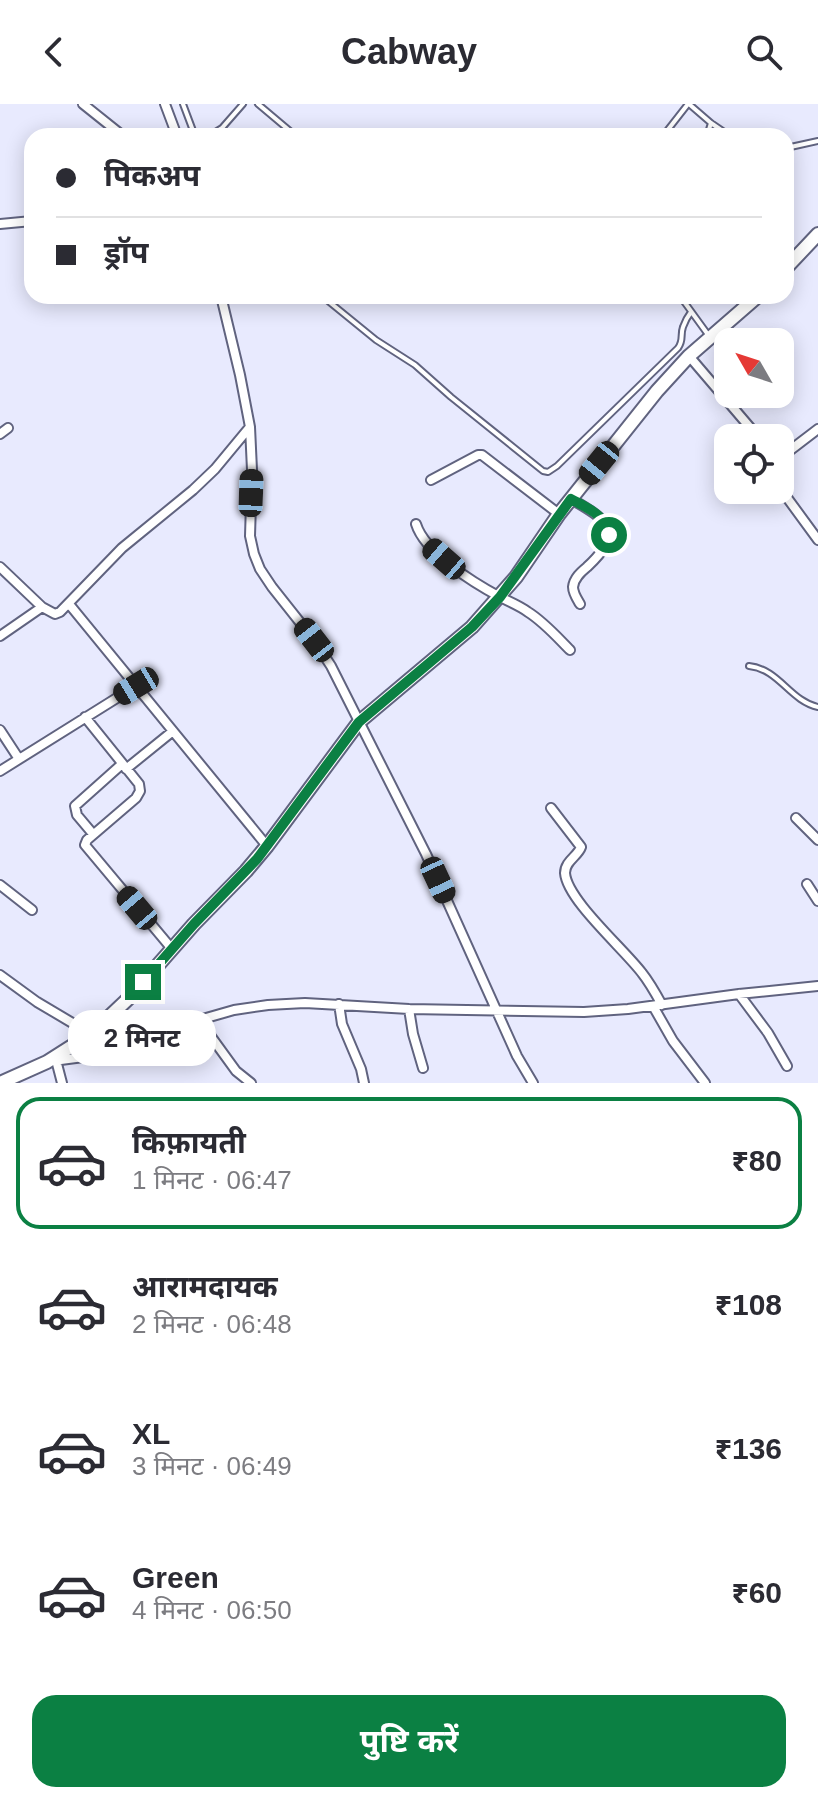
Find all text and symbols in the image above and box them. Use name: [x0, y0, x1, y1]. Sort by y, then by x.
icon: back: [32, 30, 76, 74]
icon: search: [742, 30, 786, 74]
text: Cabway: [341, 31, 477, 72]
text: पिकअप: [104, 159, 200, 192]
text: ड्रॉप: [104, 236, 148, 269]
north arrow: [714, 328, 794, 408]
map controls: [714, 328, 794, 504]
button: locate: [714, 424, 794, 504]
car: [575, 437, 623, 489]
car: [238, 469, 264, 517]
route start: [591, 517, 627, 553]
car: [418, 534, 470, 584]
car: [290, 614, 338, 666]
car: [109, 663, 163, 709]
car: [417, 853, 459, 907]
car: [112, 882, 162, 934]
route end: [125, 964, 161, 1000]
callout: 2 मिनट: [69, 1010, 217, 1066]
text: 2 मिनट: [104, 1023, 180, 1053]
text: किफ़ायती: [132, 1126, 246, 1159]
icon: car: [36, 1127, 108, 1199]
text: ₹80: [731, 1144, 782, 1177]
text: 1 मिनट · 06:47: [132, 1165, 292, 1195]
text: आरामदायक: [132, 1270, 278, 1303]
icon: car: [36, 1271, 108, 1343]
text: ₹108: [715, 1288, 782, 1321]
text: 2 मिनट · 06:48: [132, 1309, 292, 1339]
icon: car: [36, 1415, 108, 1487]
text: XL: [132, 1417, 170, 1450]
text: ₹136: [715, 1432, 782, 1465]
text: 3 मिनट · 06:49: [132, 1451, 292, 1481]
icon: car: [36, 1559, 108, 1631]
text: Green: [132, 1561, 219, 1594]
text: ₹60: [731, 1576, 782, 1609]
text: 4 मिनट · 06:50: [132, 1595, 292, 1625]
button: पुष्टि करें: [32, 1695, 786, 1787]

